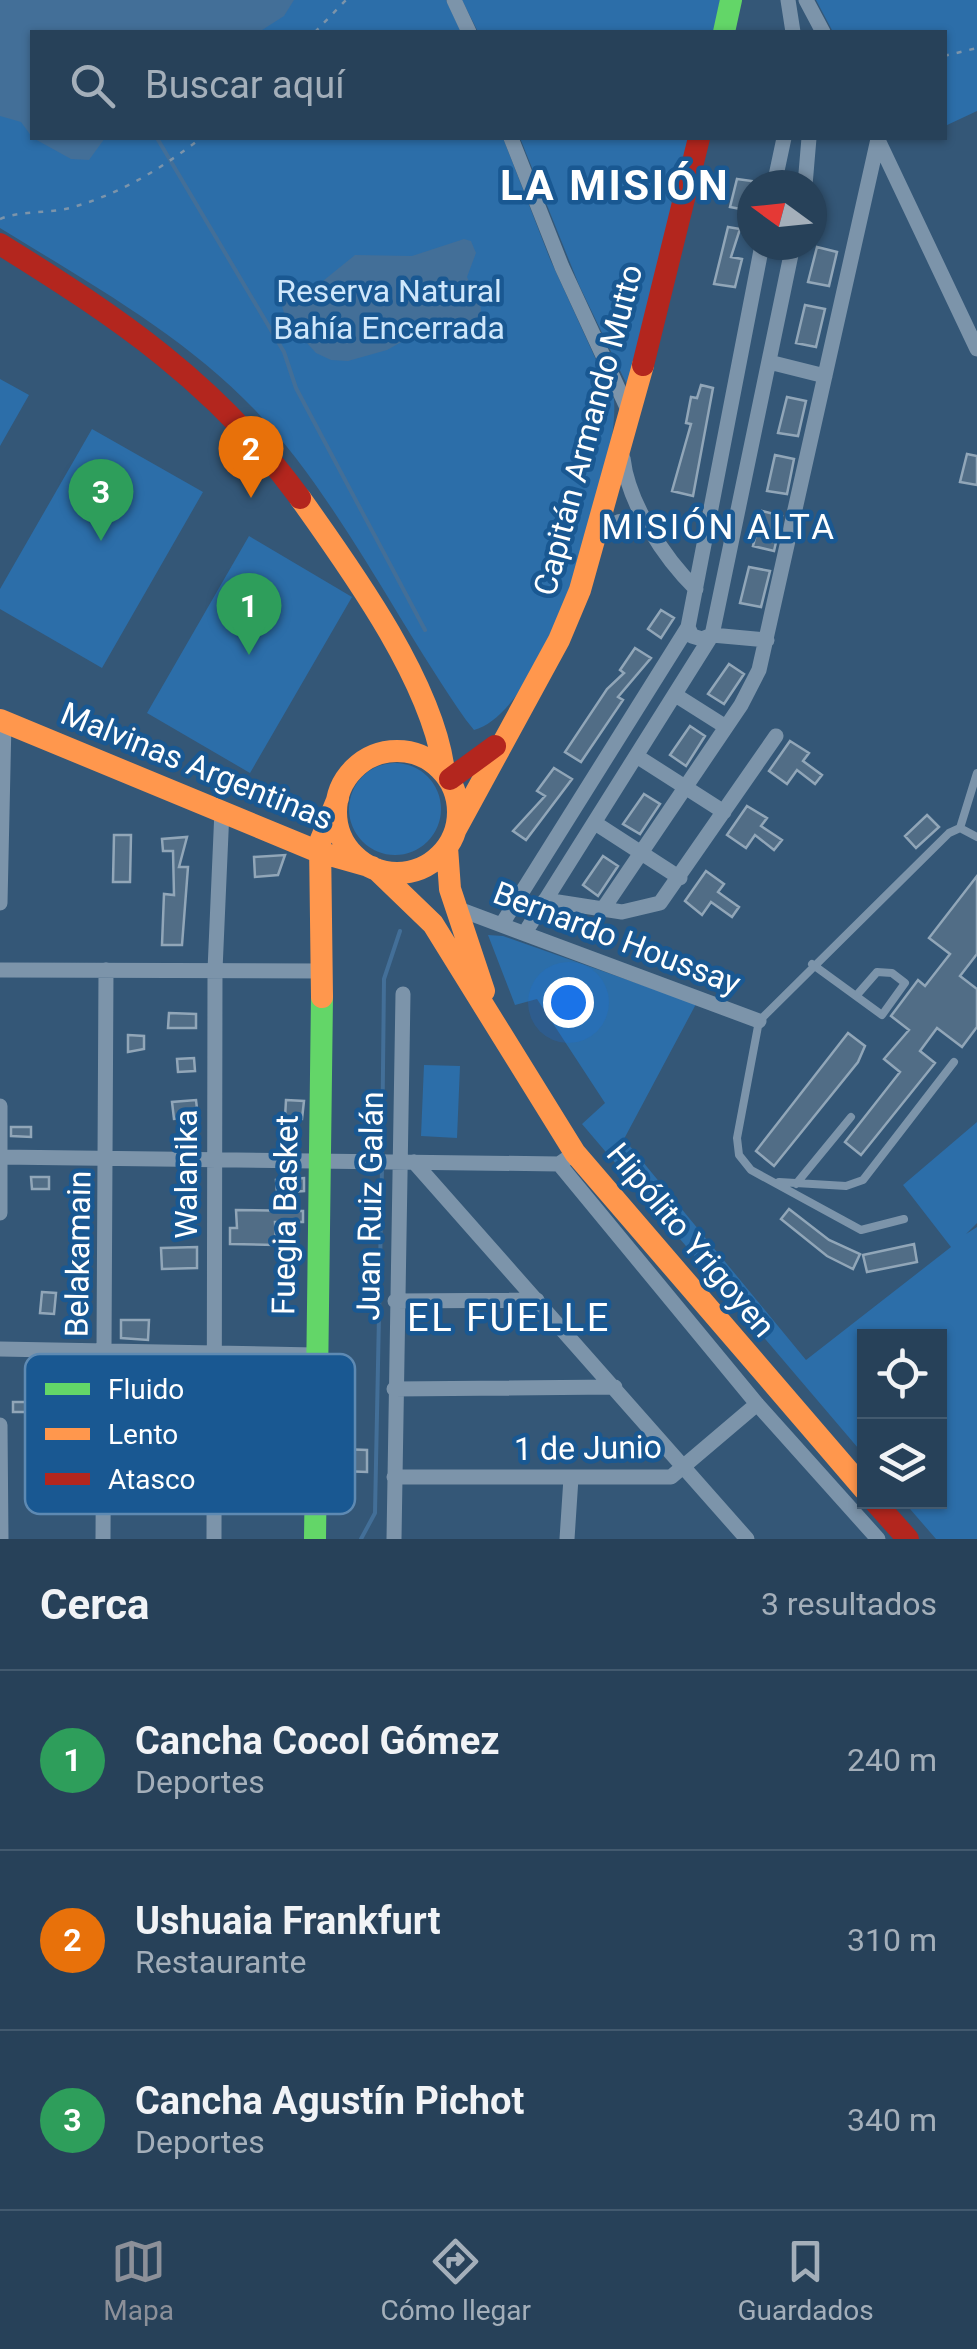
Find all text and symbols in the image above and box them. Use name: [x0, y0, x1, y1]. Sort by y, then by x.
search box: [30, 30, 947, 140]
icon: search: [65, 58, 120, 113]
text: Buscar aquí: [145, 63, 345, 107]
district label: LA MISIÓN: [500, 161, 730, 210]
north arrow: [737, 170, 827, 260]
street label: Capitán Armando Mutto: [526, 260, 650, 600]
park label: Reserva Natural Bahía Encerrada: [273, 272, 505, 347]
pin: 2: [218, 416, 284, 498]
pin: 3: [68, 458, 134, 541]
district label: MISIÓN ALTA: [602, 507, 836, 548]
pin: 1: [216, 572, 282, 655]
street label: Malvinas Argentinas: [56, 694, 338, 838]
street label: Bernardo Houssay: [488, 873, 746, 1003]
your location: [543, 977, 594, 1028]
street label: Juan Ruiz Galán: [349, 1091, 391, 1321]
street label: Walanika: [167, 1109, 205, 1239]
street label: Fuegia Basket: [264, 1115, 306, 1315]
street label: Hipólito Yrigoyen: [599, 1135, 783, 1345]
street label: Belakamain: [58, 1170, 98, 1338]
district label: EL FUELLE: [407, 1296, 611, 1340]
map controls: [857, 1329, 947, 1509]
button: locate: [857, 1329, 947, 1419]
legend: [25, 1354, 355, 1514]
text: Fluido: [108, 1373, 184, 1406]
text: Lento: [108, 1418, 178, 1451]
button: layers: [857, 1419, 947, 1509]
street label: 1 de Junio: [514, 1428, 662, 1468]
text: Atasco: [108, 1463, 196, 1496]
text: Cerca: [40, 1580, 150, 1629]
text: 3 resultados: [761, 1585, 937, 1623]
text: Cancha Cocol Gómez: [135, 1719, 500, 1763]
text: 1: [63, 1741, 82, 1779]
text: 240 m: [847, 1741, 937, 1779]
text: Deportes: [135, 1763, 265, 1801]
text: Ushuaia Frankfurt: [135, 1899, 441, 1943]
text: 2: [63, 1921, 82, 1959]
text: 310 m: [847, 1921, 937, 1959]
text: Restaurante: [135, 1943, 306, 1981]
text: Cancha Agustín Pichot: [135, 2079, 524, 2123]
text: 3: [63, 2101, 82, 2139]
text: 340 m: [847, 2101, 937, 2139]
text: Deportes: [135, 2123, 265, 2161]
tab: Mapa: [103, 2234, 174, 2327]
tab: Cómo llegar: [380, 2234, 531, 2327]
tab: Guardados: [738, 2234, 874, 2327]

